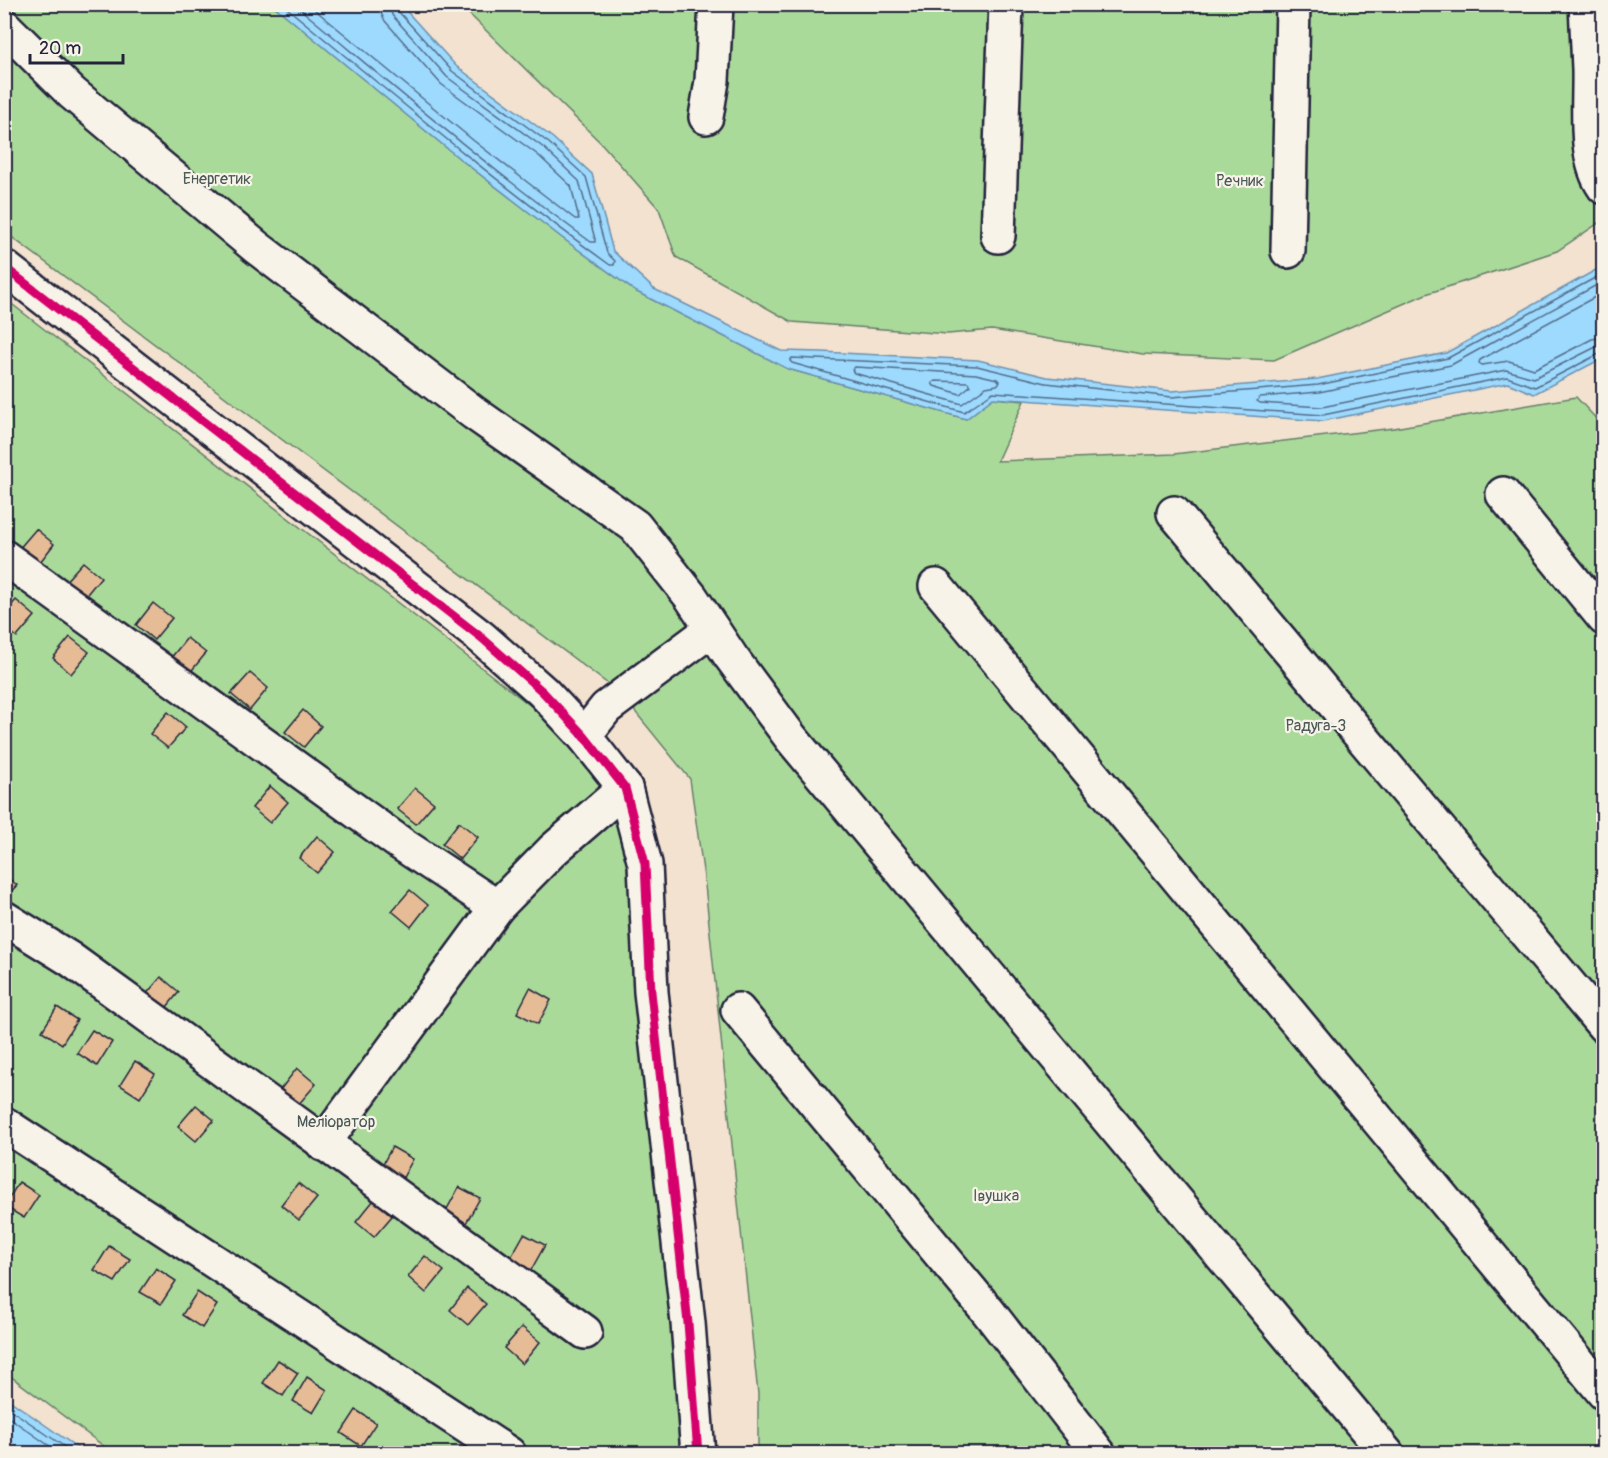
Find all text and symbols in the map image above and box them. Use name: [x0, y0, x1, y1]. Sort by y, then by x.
scale bar: [30, 27, 123, 65]
text: 20 m: [39, 37, 81, 60]
park label: Енергетик: [183, 169, 251, 189]
park label: Речник: [1216, 171, 1264, 191]
park label: Радуга-3: [1286, 716, 1346, 736]
park label: Меліоратор: [297, 1112, 375, 1132]
park label: Івушка: [973, 1186, 1019, 1206]

